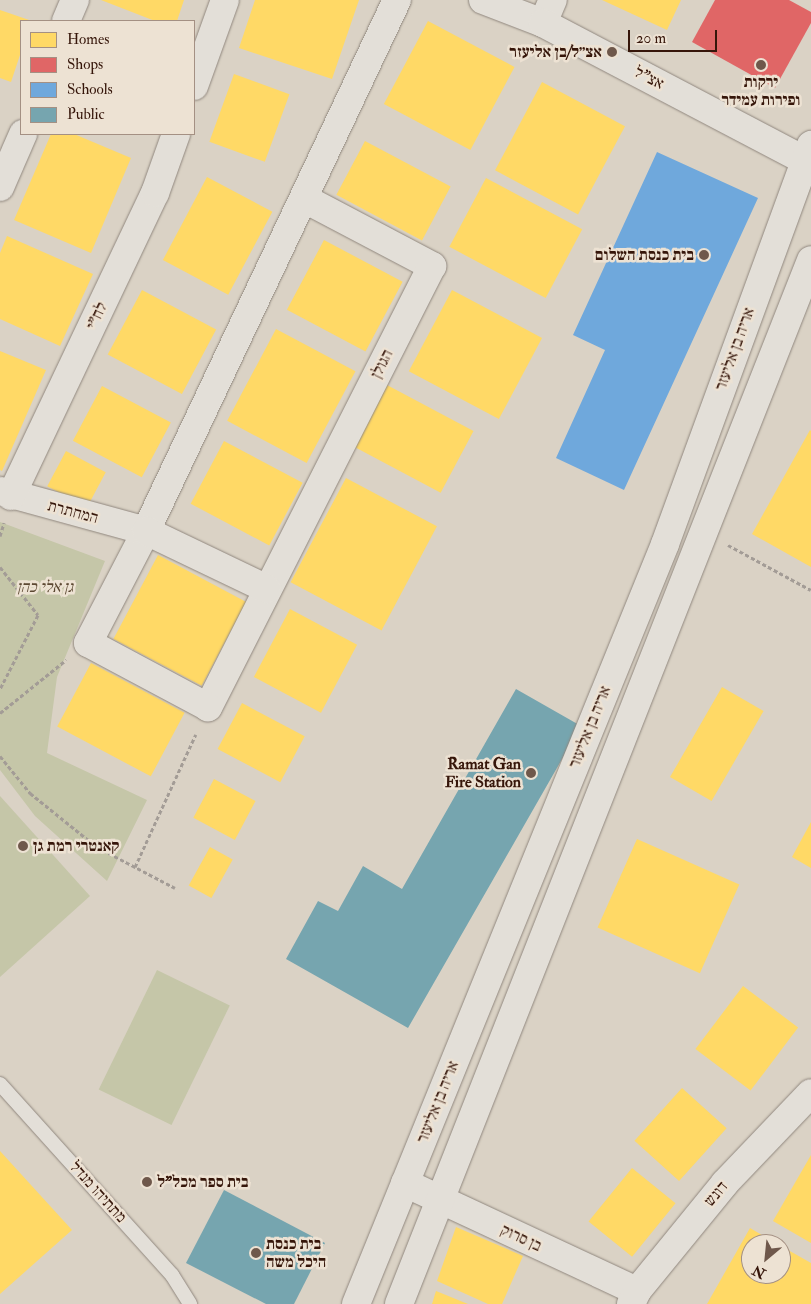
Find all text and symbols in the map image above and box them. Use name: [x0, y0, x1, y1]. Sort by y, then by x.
legend: [20, 20, 195, 135]
scale bar: [631, 20, 720, 52]
text: 20 m: [636, 29, 666, 48]
text: Homes: [67, 30, 109, 49]
place label: אצ״ל/בן אליעזר: [509, 42, 602, 62]
marker: אצ״ל/בן אליעזר: [606, 46, 618, 58]
text: Shops: [67, 55, 103, 74]
marker: ירקות ופירות עמידר: [755, 59, 767, 71]
street label: אצ"ל: [631, 62, 667, 94]
place label: ירקות ופירות עמידר: [721, 72, 801, 110]
text: Schools: [67, 80, 113, 99]
text: Public: [67, 105, 105, 124]
place label: בית כנסת השלום: [595, 245, 694, 265]
marker: בית כנסת השלום: [698, 249, 710, 261]
street label: לח"י: [82, 299, 112, 333]
street label: אריה בן אליעזר: [711, 305, 759, 393]
street label: הגולן: [367, 346, 397, 382]
street label: המחתרת: [46, 496, 100, 528]
park label: גן אלי כהן: [17, 577, 73, 597]
street label: אריה בן אליעזר: [565, 683, 615, 771]
place label: Ramat Gan Fire Station: [445, 754, 521, 792]
marker: Ramat Gan Fire Station: [525, 767, 537, 779]
place label: קאנטרי רמת גן: [33, 836, 120, 856]
marker: קאנטרי רמת גן: [17, 840, 29, 852]
street label: אריה בן אליעזר: [413, 1058, 463, 1146]
street label: מתתיהו מנדל: [65, 1157, 131, 1227]
place label: בית ספר מכל"ל: [157, 1172, 249, 1192]
marker: בית ספר מכל"ל: [141, 1176, 153, 1188]
street label: דונש: [700, 1178, 732, 1210]
street label: בן סרוק: [498, 1220, 544, 1256]
place label: בית כנסת היכל משה: [266, 1234, 326, 1272]
north arrow: [741, 1234, 791, 1284]
marker: בית כנסת היכל משה: [250, 1247, 262, 1259]
text: N: [750, 1261, 769, 1282]

